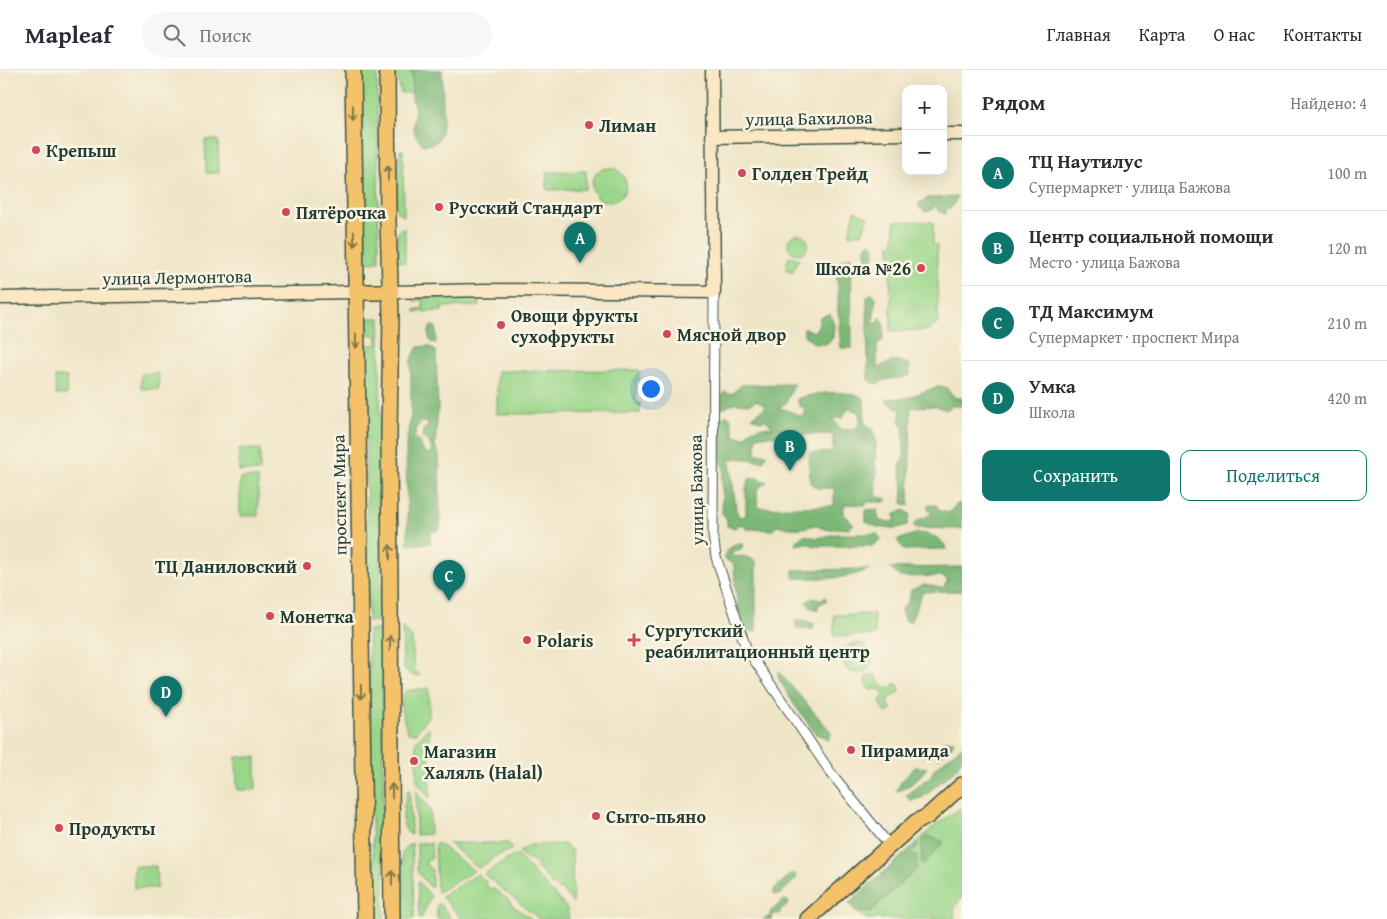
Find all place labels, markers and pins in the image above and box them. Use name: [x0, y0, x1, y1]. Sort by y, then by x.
place label: Лиман: [599, 112, 656, 139]
marker: Лиман: [583, 119, 595, 131]
place label: Крепыш: [46, 137, 117, 164]
marker: Крепыш: [30, 144, 42, 156]
place label: Голден Трейд: [752, 160, 868, 187]
marker: Голден Трейд: [736, 167, 748, 179]
place label: Русский Стандарт: [449, 194, 603, 221]
place label: Пятёрочка: [296, 199, 387, 226]
marker: Русский Стандарт: [433, 201, 445, 213]
marker: Пятёрочка: [280, 206, 292, 218]
pin: A: [564, 222, 596, 263]
place label: Школа №26: [815, 255, 911, 282]
marker: Школа №26: [915, 262, 927, 274]
place label: Овощи фрукты сухофрукты: [511, 302, 638, 350]
marker: Овощи фрукты сухофрукты: [495, 319, 507, 331]
place label: Мясной двор: [677, 321, 786, 348]
marker: Мясной двор: [661, 328, 673, 340]
pin: B: [774, 430, 806, 471]
place label: ТЦ Даниловский: [155, 553, 297, 580]
marker: ТЦ Даниловский: [301, 560, 313, 572]
pin: C: [433, 560, 465, 601]
place label: Монетка: [280, 603, 355, 630]
marker: Монетка: [264, 610, 276, 622]
place label: Сургутский реабилитационный центр: [645, 617, 870, 665]
place label: Polaris: [537, 627, 594, 654]
marker: Сургутский реабилитационный центр: [627, 633, 641, 647]
marker: Polaris: [521, 634, 533, 646]
pin: D: [150, 676, 182, 717]
place label: Пирамида: [861, 737, 950, 764]
place label: Магазин Халяль (Halal): [424, 738, 543, 786]
marker: Пирамида: [845, 744, 857, 756]
marker: Магазин Халяль (Halal): [408, 755, 420, 767]
place label: Сыто-пьяно: [606, 803, 706, 830]
marker: Сыто-пьяно: [590, 810, 602, 822]
place label: Продукты: [69, 815, 155, 842]
marker: Продукты: [53, 822, 65, 834]

